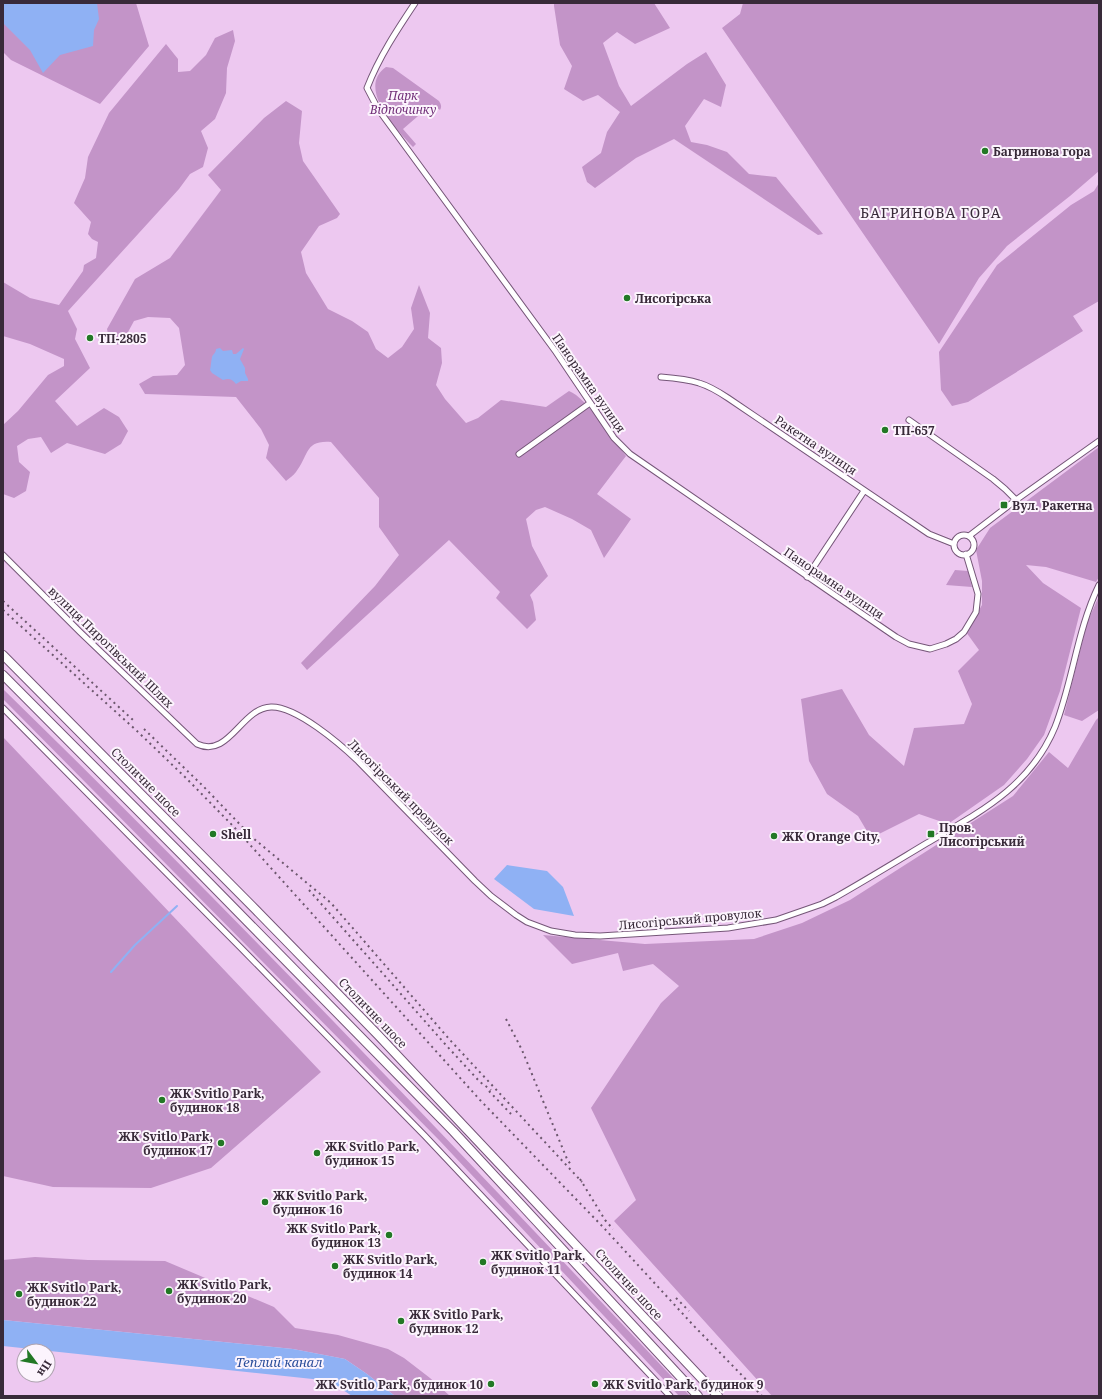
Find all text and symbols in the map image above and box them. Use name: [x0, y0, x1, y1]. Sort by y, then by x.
park label: Парк Відпочинку: [369, 87, 437, 118]
place label: Багринова гора: [993, 143, 1091, 160]
marker: Багринова гора: [980, 146, 990, 156]
district label: БАГРИНОВА ГОРА: [860, 203, 1002, 222]
place label: Лисогірська: [635, 290, 711, 307]
marker: Лисогірська: [622, 293, 632, 303]
place label: ТП-2805: [98, 330, 147, 347]
street label: Панорамна вулиця: [548, 330, 630, 436]
marker: ТП-2805: [85, 333, 95, 343]
street label: Ракетна вулиця: [772, 411, 861, 479]
place label: ТП-657: [893, 422, 935, 439]
marker: ТП-657: [880, 425, 890, 435]
place label: Вул. Ракетна: [1012, 497, 1093, 514]
marker: Вул. Ракетна: [999, 500, 1009, 510]
street label: Панорамна вулиця: [781, 543, 888, 623]
street label: вулиця Пирогівський Шлях: [45, 582, 177, 712]
street label: Лисогірський провулок: [344, 735, 458, 849]
street label: Столичне шосе: [108, 744, 184, 820]
place label: Пров. Лисогірський: [939, 819, 1025, 850]
place label: Shell: [221, 826, 252, 843]
place label: ЖК Orange City,: [782, 828, 880, 845]
marker: Shell: [208, 829, 218, 839]
marker: Пров. Лисогірський: [926, 829, 936, 839]
marker: ЖК Orange City,: [769, 831, 779, 841]
street label: Лисогірський провулок: [618, 904, 763, 934]
street label: Столичне шосе: [335, 974, 411, 1052]
place label: ЖК Svitlo Park, будинок 18: [170, 1085, 265, 1116]
marker: ЖК Svitlo Park, будинок 18: [157, 1095, 167, 1105]
place label: ЖК Svitlo Park, будинок 17: [118, 1128, 213, 1159]
marker: ЖК Svitlo Park, будинок 17: [216, 1138, 226, 1148]
place label: ЖК Svitlo Park, будинок 15: [325, 1138, 420, 1169]
marker: ЖК Svitlo Park, будинок 15: [312, 1148, 322, 1158]
place label: ЖК Svitlo Park, будинок 16: [273, 1187, 368, 1218]
marker: ЖК Svitlo Park, будинок 16: [260, 1197, 270, 1207]
place label: ЖК Svitlo Park, будинок 13: [286, 1220, 381, 1251]
marker: ЖК Svitlo Park, будинок 13: [384, 1230, 394, 1240]
street label: Столичне шосе: [591, 1245, 667, 1323]
place label: ЖК Svitlo Park, будинок 11: [491, 1247, 586, 1278]
place label: ЖК Svitlo Park, будинок 14: [343, 1251, 438, 1282]
marker: ЖК Svitlo Park, будинок 11: [478, 1257, 488, 1267]
marker: ЖК Svitlo Park, будинок 14: [330, 1261, 340, 1271]
place label: ЖК Svitlo Park, будинок 20: [177, 1276, 272, 1307]
place label: ЖК Svitlo Park, будинок 22: [27, 1279, 122, 1310]
marker: ЖК Svitlo Park, будинок 20: [164, 1286, 174, 1296]
marker: ЖК Svitlo Park, будинок 22: [14, 1289, 24, 1299]
place label: ЖК Svitlo Park, будинок 12: [409, 1306, 504, 1337]
marker: ЖК Svitlo Park, будинок 12: [396, 1316, 406, 1326]
north arrow: [16, 1343, 56, 1383]
water label: Теплий канал: [236, 1353, 323, 1371]
text: Пн: [34, 1358, 56, 1380]
place label: ЖК Svitlo Park, будинок 10: [316, 1376, 483, 1393]
place label: ЖК Svitlo Park, будинок 9: [603, 1376, 764, 1393]
marker: ЖК Svitlo Park, будинок 10: [486, 1379, 496, 1389]
marker: ЖК Svitlo Park, будинок 9: [590, 1379, 600, 1389]

